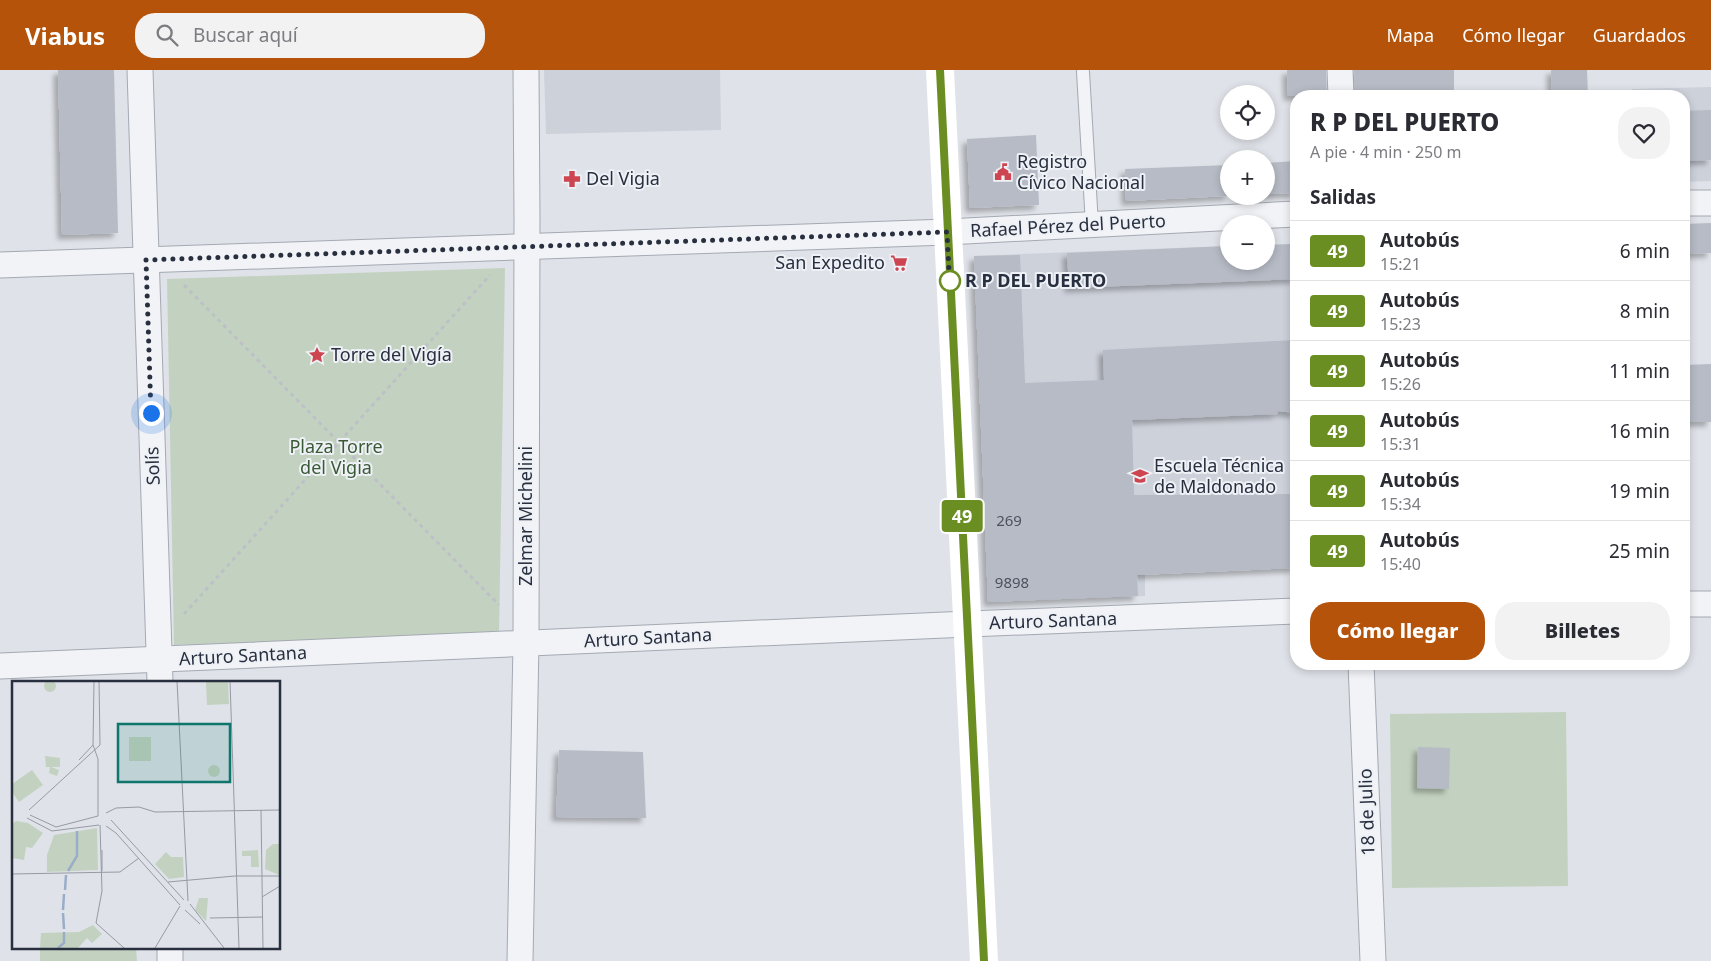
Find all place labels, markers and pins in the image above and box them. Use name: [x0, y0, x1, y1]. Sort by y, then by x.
place label: Registro Cívico Nacional: [1017, 149, 1145, 194]
public building icon: Registro Cívico Nacional: [993, 162, 1013, 182]
place label: Del Vigia: [586, 166, 660, 190]
pharmacy icon: Del Vigia: [562, 169, 582, 189]
place label: San Expedito: [775, 250, 885, 274]
supermarket icon: San Expedito: [889, 253, 909, 273]
place label: R P DEL PUERTO: [965, 268, 1106, 292]
marker: R P DEL PUERTO: [939, 270, 961, 292]
place label: Torre del Vigía: [331, 342, 452, 366]
place icon: Torre del Vigía: [307, 345, 327, 365]
place label: Escuela Técnica de Maldonado: [1154, 453, 1284, 498]
school or university icon: Escuela Técnica de Maldonado: [1130, 466, 1150, 486]

